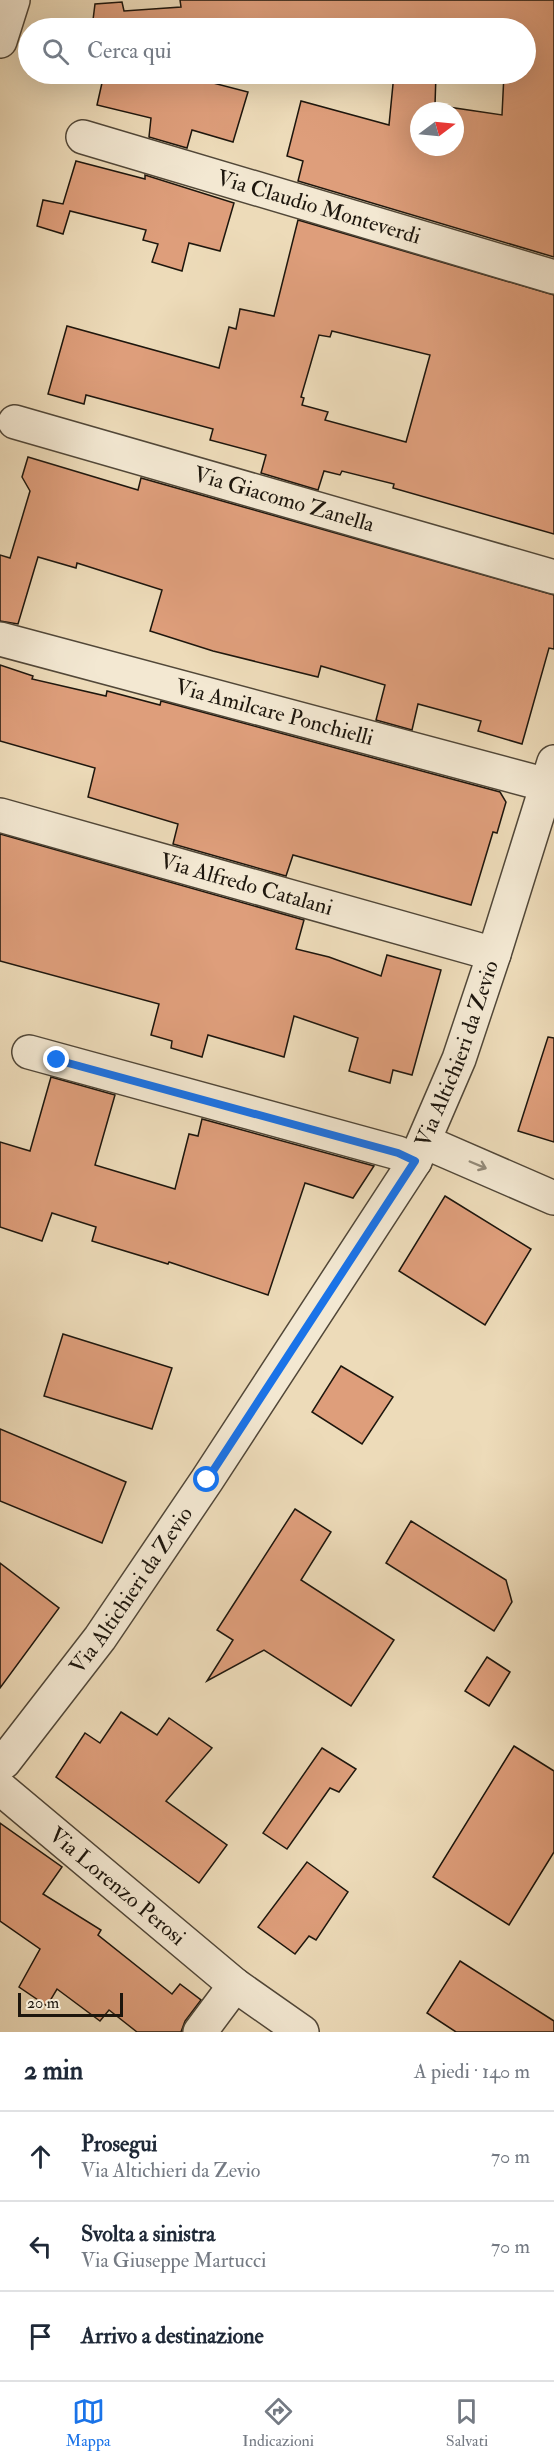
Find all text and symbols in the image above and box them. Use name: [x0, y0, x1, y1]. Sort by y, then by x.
search box: [18, 18, 536, 84]
icon: search: [39, 35, 72, 68]
text: Cerca qui: [87, 37, 172, 65]
north arrow: [410, 102, 464, 156]
street label: Via Claudio Monteverdi: [214, 164, 424, 251]
street label: Via Giacomo Zanella: [191, 460, 378, 539]
street label: Via Amilcare Ponchielli: [172, 672, 377, 752]
street label: Via Alfredo Catalani: [157, 847, 336, 922]
street label: Via Altichieri da Zevio: [409, 957, 505, 1151]
route end: [43, 1046, 69, 1072]
one-way arrow: [469, 1160, 487, 1171]
route start: [193, 1466, 219, 1492]
street label: Via Altichieri da Zevio: [63, 1501, 199, 1680]
street label: Via Lorenzo Perosi: [43, 1821, 191, 1952]
scale bar: [18, 1990, 123, 2018]
text: 20 m: [27, 1993, 59, 2013]
text: 2 min: [24, 2055, 83, 2087]
text: A piedi · 140 m: [414, 2059, 530, 2084]
text: Prosegui: [81, 2130, 157, 2158]
icon: ahead: [24, 2140, 57, 2173]
text: 70 m: [491, 2144, 530, 2169]
text: Via Altichieri da Zevio: [81, 2158, 260, 2183]
text: Svolta a sinistra: [81, 2220, 215, 2248]
icon: left: [24, 2230, 57, 2263]
text: 70 m: [491, 2234, 530, 2259]
text: Via Giuseppe Martucci: [81, 2248, 266, 2273]
icon: arrive: [24, 2320, 57, 2353]
text: Arrivo a destinazione: [81, 2322, 264, 2350]
tab: Mappa: [66, 2395, 111, 2451]
tab: Indicazioni: [242, 2395, 314, 2451]
tab: Salvati: [446, 2395, 488, 2451]

